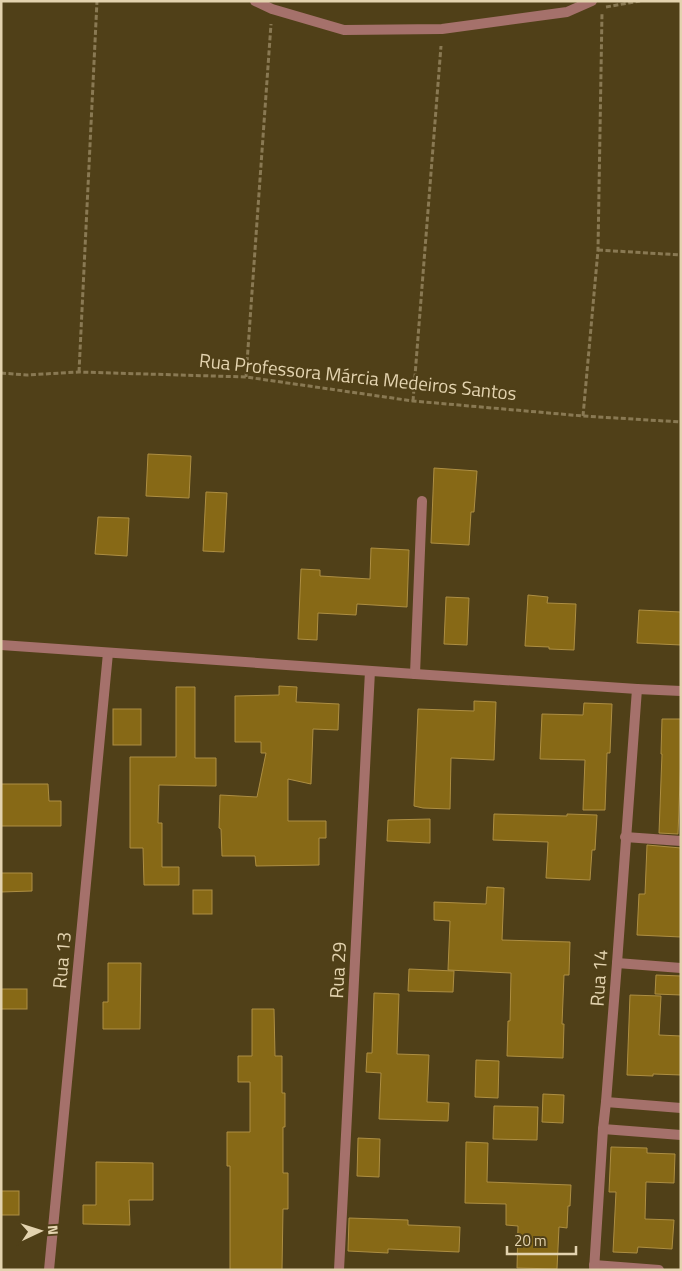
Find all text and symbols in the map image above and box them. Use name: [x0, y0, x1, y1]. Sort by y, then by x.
street label: Rua Professora Márcia Medeiros Santos: [198, 345, 518, 407]
street label: Rua 13: [44, 930, 78, 990]
street label: Rua 29: [321, 941, 353, 999]
street label: Rua 14: [582, 949, 614, 1007]
north arrow: [15, 1206, 65, 1256]
text: N: [43, 1224, 64, 1236]
scale bar: [507, 1224, 576, 1256]
text: 20 m: [514, 1229, 547, 1252]

